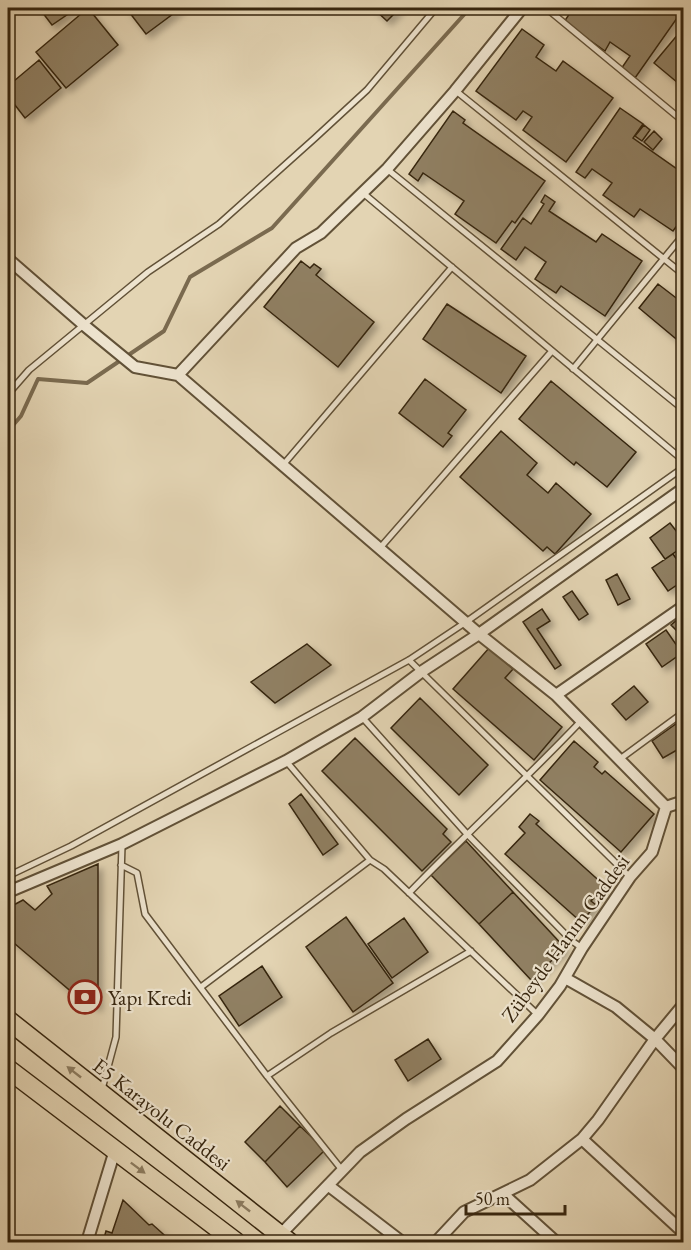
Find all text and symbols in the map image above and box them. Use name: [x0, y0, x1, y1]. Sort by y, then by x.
street label: Zübeyde Hanım Caddesi: [495, 849, 635, 1027]
bank icon: Yapı Kredi: [67, 979, 103, 1015]
place label: Yapı Kredi: [108, 984, 192, 1011]
street label: E5 Karayolu Caddesi: [88, 1052, 236, 1176]
one-way arrow: [66, 1067, 81, 1079]
one-way arrow: [130, 1161, 145, 1173]
scale bar: [466, 1178, 565, 1216]
text: 50 m: [475, 1187, 510, 1210]
one-way arrow: [235, 1200, 251, 1213]

